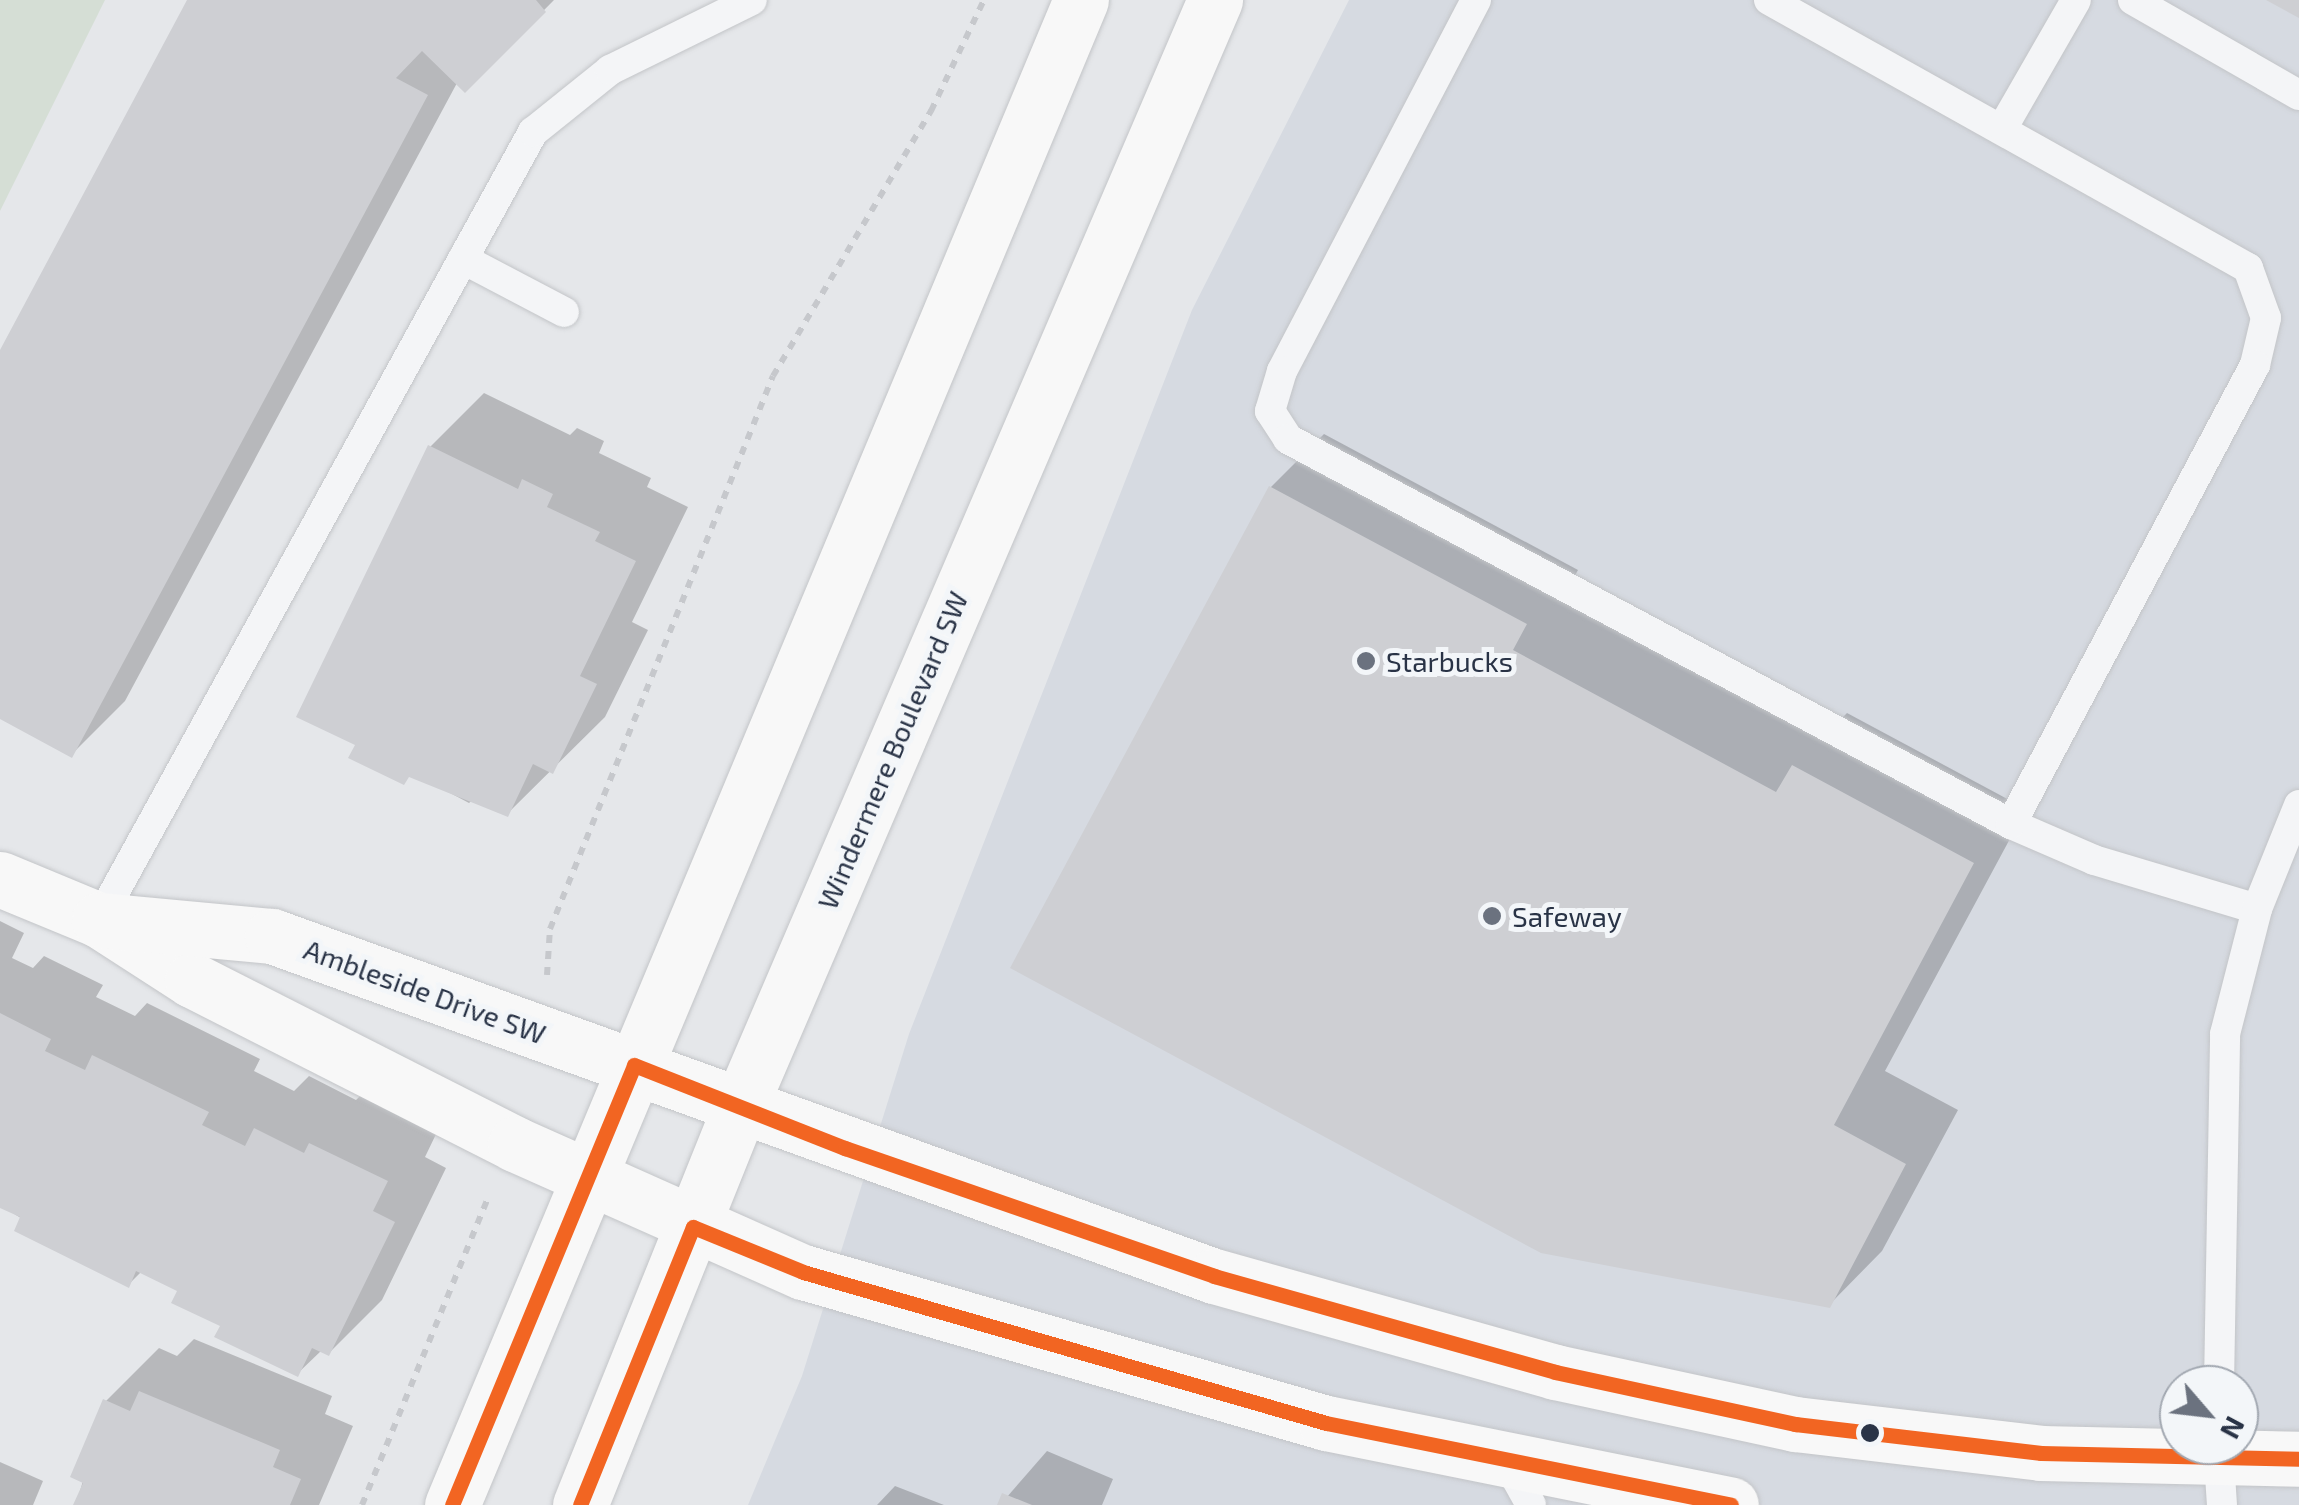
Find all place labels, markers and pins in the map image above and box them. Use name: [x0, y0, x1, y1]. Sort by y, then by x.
place label: Starbucks: [1386, 644, 1513, 678]
marker: Starbucks: [1355, 650, 1377, 672]
place label: Safeway: [1512, 899, 1622, 933]
marker: Safeway: [1481, 905, 1503, 927]
unlabelled marker: [1860, 1423, 1880, 1443]

